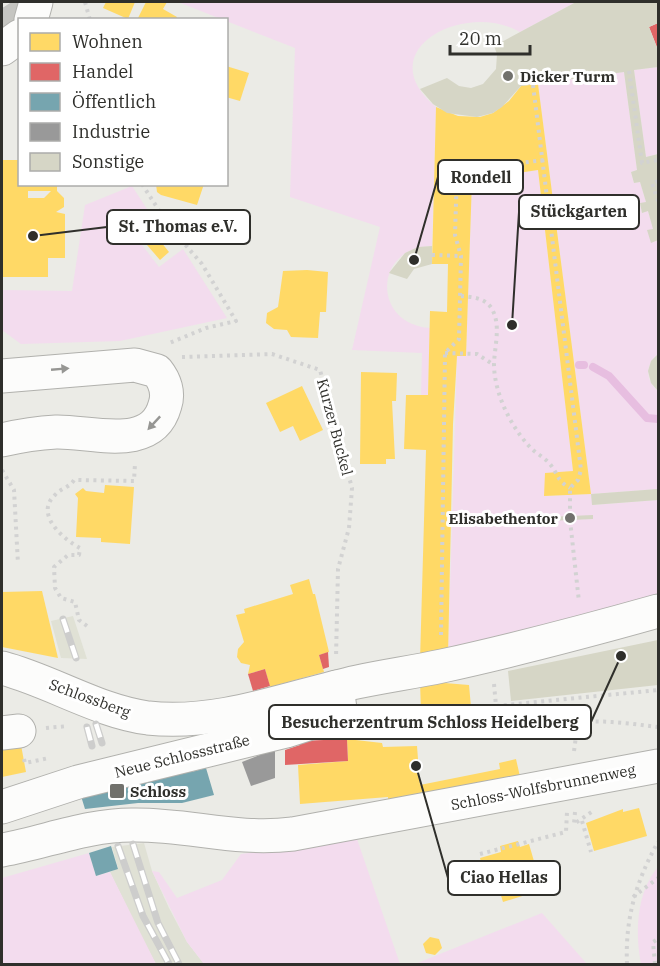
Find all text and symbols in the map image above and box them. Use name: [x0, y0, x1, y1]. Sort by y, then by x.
legend: [18, 18, 228, 186]
scale bar: [450, 18, 530, 56]
text: 20 m: [459, 27, 502, 50]
text: Wohnen: [72, 30, 143, 53]
text: Handel: [72, 60, 134, 83]
place label: Dicker Turm: [520, 67, 615, 86]
marker: Dicker Turm: [501, 69, 515, 83]
text: Öffentlich: [72, 90, 156, 113]
text: Industrie: [72, 120, 150, 143]
text: Sonstige: [72, 150, 144, 173]
callout: Rondell: [438, 160, 523, 194]
text: Rondell: [451, 167, 511, 187]
callout: Stückgarten: [519, 195, 639, 229]
text: Stückgarten: [531, 201, 628, 221]
callout: St. Thomas e.V.: [107, 210, 250, 244]
text: St. Thomas e.V.: [118, 216, 238, 236]
one-way arrow: [50, 365, 69, 374]
street label: Kurzer Buckel: [313, 376, 357, 478]
one-way arrow: [147, 416, 161, 431]
place label: Elisabethentor: [449, 509, 559, 528]
marker: Elisabethentor: [563, 511, 577, 525]
street label: Schlossberg: [47, 674, 133, 722]
callout: Besucherzentrum Schloss Heidelberg: [269, 705, 591, 739]
text: Besucherzentrum Schloss Heidelberg: [281, 712, 580, 732]
street label: Neue Schlossstraße: [112, 730, 252, 782]
street label: Schloss-Wolfsbrunnenweg: [449, 760, 637, 814]
marker: Schloss: [108, 782, 126, 800]
place label: Schloss: [130, 782, 186, 801]
callout: Ciao Hellas: [448, 861, 560, 895]
text: Ciao Hellas: [460, 867, 548, 887]

